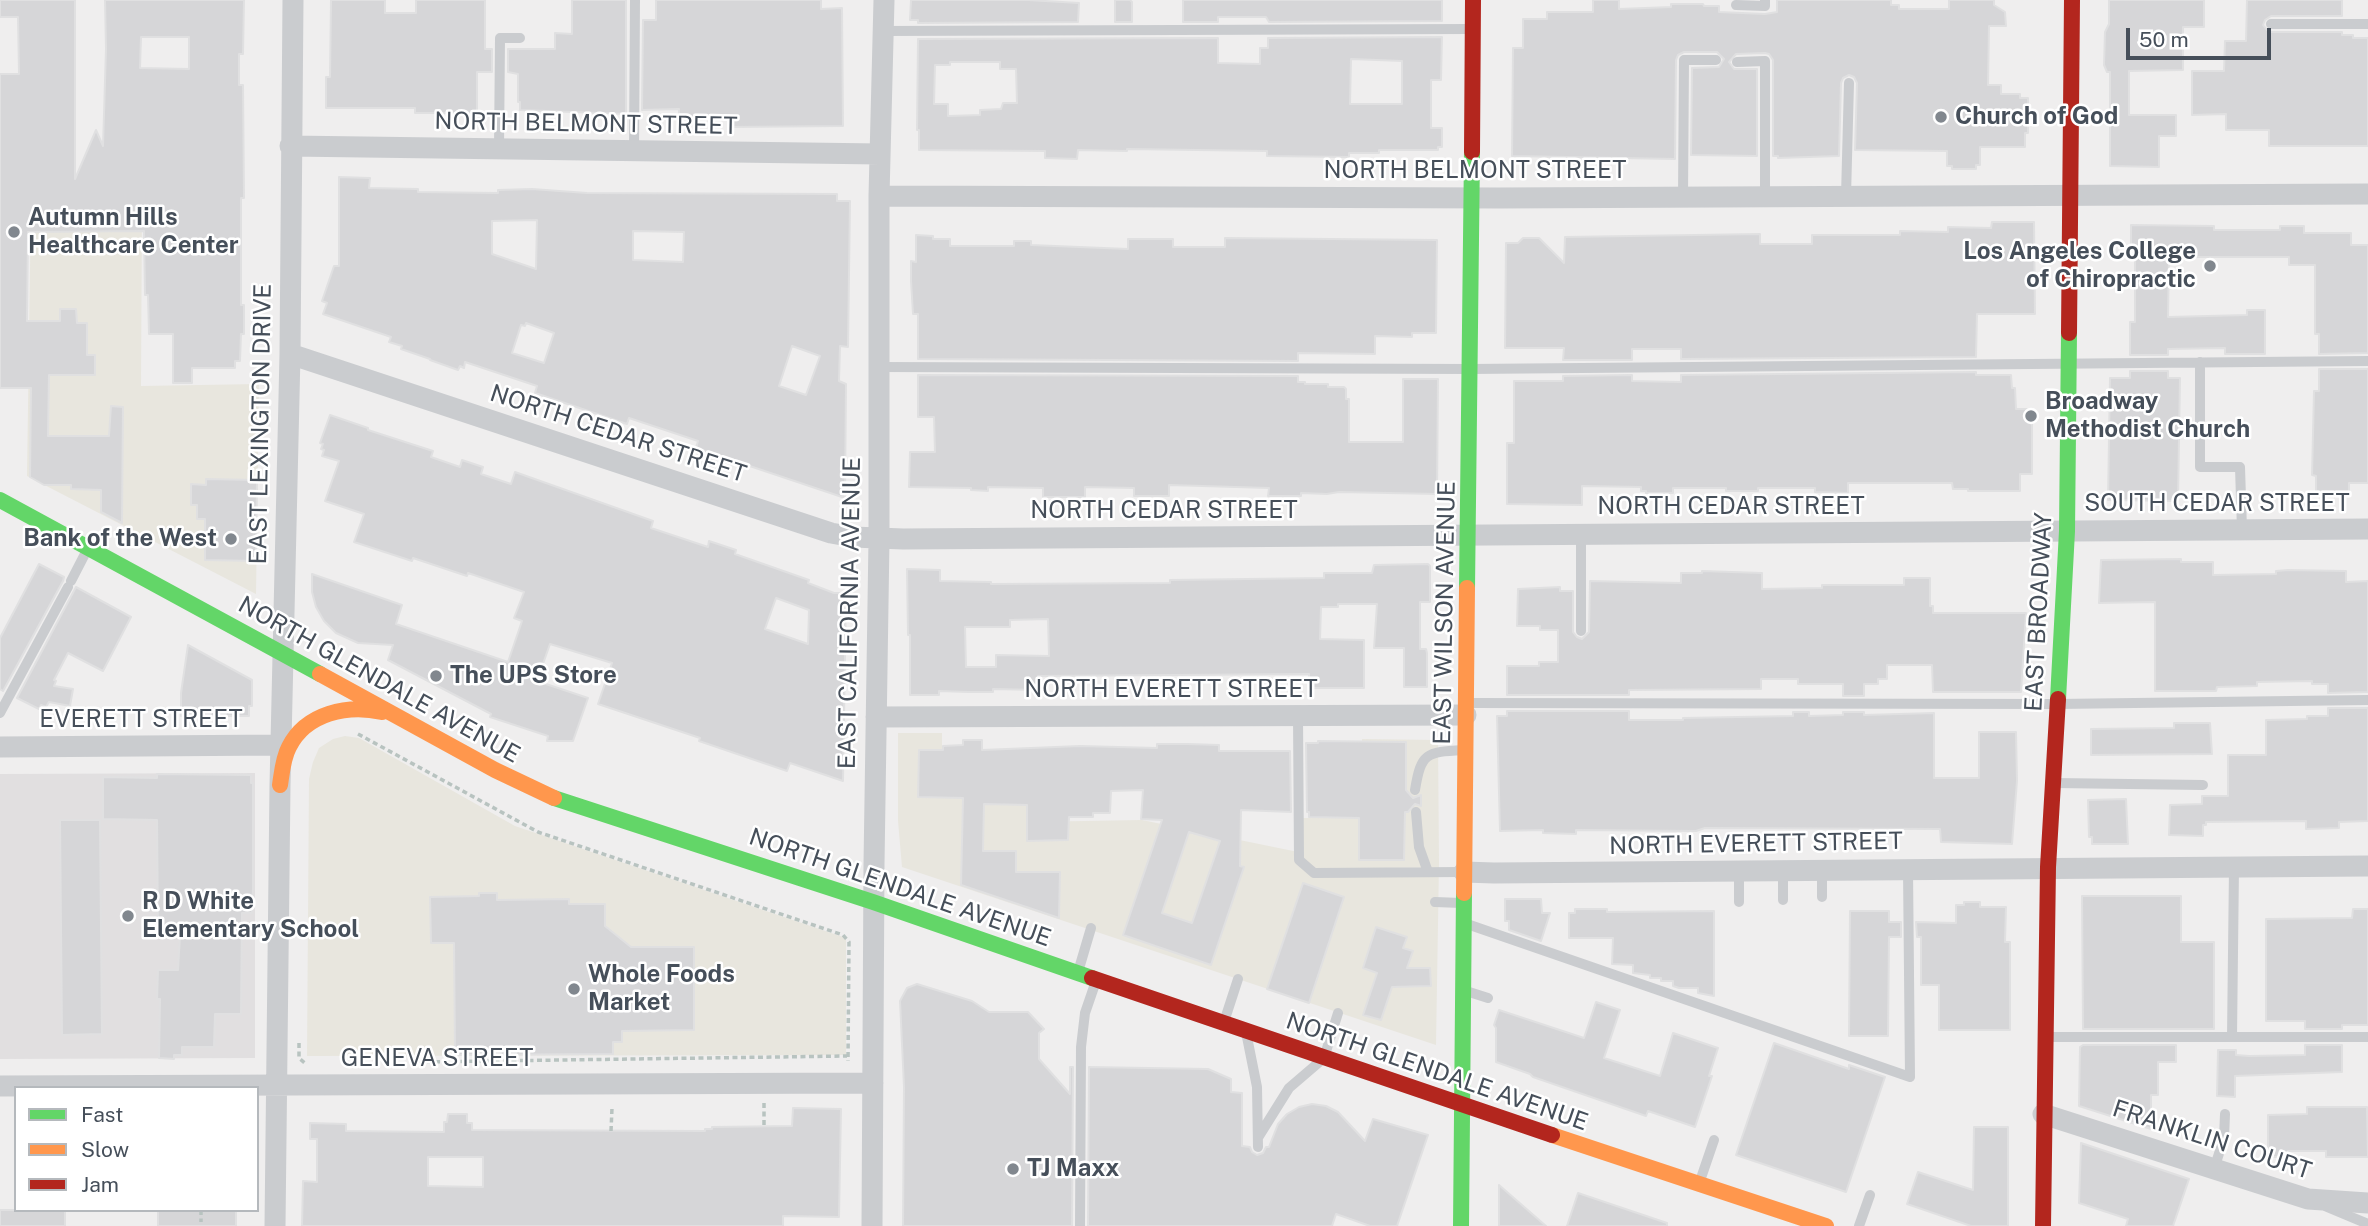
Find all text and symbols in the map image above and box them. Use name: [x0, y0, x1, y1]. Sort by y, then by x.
scale bar: [2130, 14, 2275, 58]
text: 50 m: [2139, 27, 2189, 52]
place label: Church of God: [1955, 103, 2118, 131]
street label: NORTH BELMONT STREET: [434, 107, 738, 141]
marker: Church of God: [1933, 109, 1949, 125]
street label: NORTH BELMONT STREET: [1323, 157, 1627, 185]
place label: Autumn Hills Healthcare Center: [28, 204, 239, 260]
marker: Autumn Hills Healthcare Center: [6, 224, 22, 240]
place label: Los Angeles College of Chiropractic: [1963, 238, 2196, 294]
marker: Los Angeles College of Chiropractic: [2202, 258, 2218, 274]
street label: EAST LEXINGTON DRIVE: [244, 283, 278, 565]
street label: NORTH CEDAR STREET: [486, 379, 750, 489]
place label: Broadway Methodist Church: [2045, 388, 2250, 444]
marker: Broadway Methodist Church: [2023, 408, 2039, 424]
street label: EAST CALIFORNIA AVENUE: [833, 457, 867, 769]
street label: EAST WILSON AVENUE: [1428, 481, 1462, 745]
street label: SOUTH CEDAR STREET: [2084, 490, 2350, 518]
street label: NORTH CEDAR STREET: [1597, 493, 1865, 521]
street label: NORTH CEDAR STREET: [1030, 497, 1298, 525]
street label: EAST BROADWAY: [2019, 512, 2059, 712]
place label: Bank of the West: [23, 525, 217, 553]
marker: Bank of the West: [223, 531, 239, 547]
street label: NORTH GLENDALE AVENUE: [233, 590, 525, 770]
place label: The UPS Store: [450, 662, 617, 690]
marker: The UPS Store: [428, 668, 444, 684]
street label: NORTH EVERETT STREET: [1024, 676, 1318, 704]
street label: EVERETT STREET: [39, 706, 243, 734]
street label: NORTH GLENDALE AVENUE: [745, 823, 1055, 953]
street label: NORTH EVERETT STREET: [1609, 827, 1903, 861]
place label: R D White Elementary School: [142, 888, 359, 944]
marker: R D White Elementary School: [120, 908, 136, 924]
place label: Whole Foods Market: [588, 961, 735, 1017]
marker: Whole Foods Market: [566, 981, 582, 997]
street label: NORTH GLENDALE AVENUE: [1282, 1007, 1592, 1137]
street label: GENEVA STREET: [341, 1045, 533, 1073]
legend: [14, 1086, 259, 1212]
street label: FRANKLIN COURT: [2109, 1094, 2315, 1186]
text: Fast: [81, 1102, 123, 1127]
text: Slow: [81, 1137, 129, 1162]
place label: TJ Maxx: [1027, 1155, 1119, 1183]
marker: TJ Maxx: [1005, 1161, 1021, 1177]
text: Jam: [81, 1172, 119, 1197]

